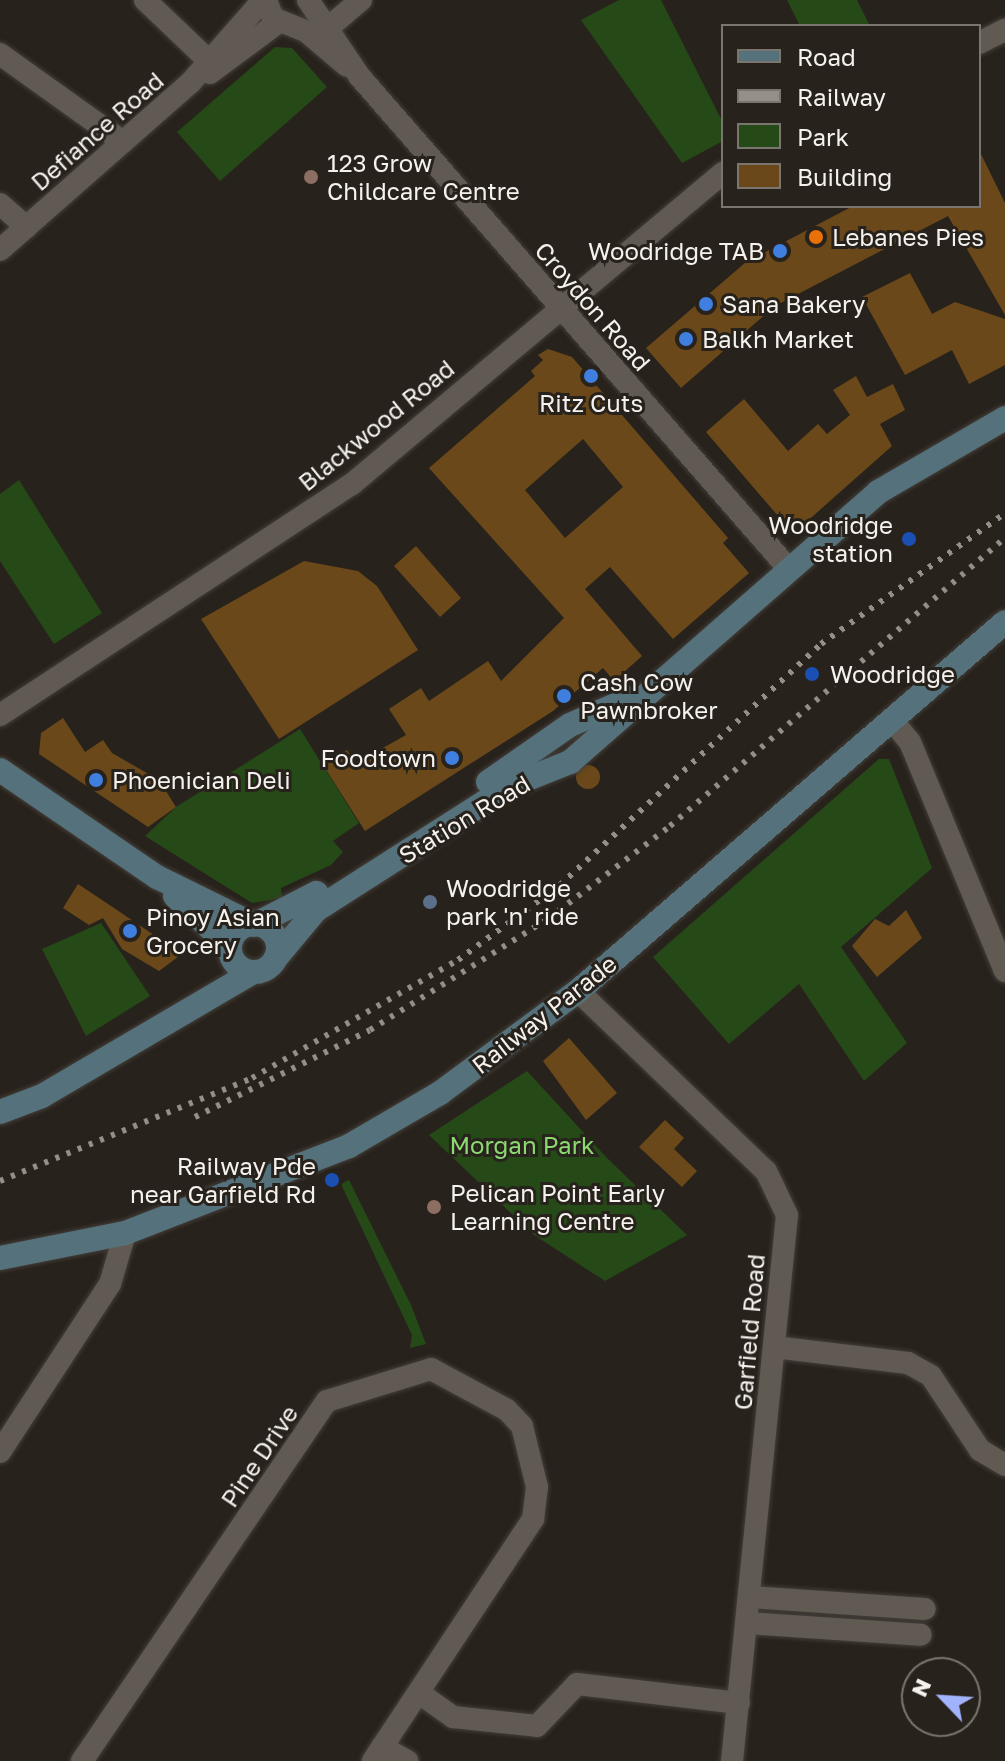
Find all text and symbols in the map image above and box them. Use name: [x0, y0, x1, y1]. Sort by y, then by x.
legend: [721, 24, 981, 208]
text: Road: [797, 42, 856, 71]
street label: Defiance Road: [25, 66, 169, 196]
text: Railway: [797, 82, 886, 111]
text: Park: [797, 122, 849, 151]
place label: 123 Grow Childcare Centre: [327, 149, 520, 205]
text: Building: [797, 162, 892, 191]
marker: 123 Grow Childcare Centre: [302, 168, 320, 186]
place label: Lebanes Pies: [832, 223, 984, 251]
marker: Lebanes Pies: [807, 228, 825, 246]
street label: Croydon Road: [529, 236, 657, 376]
place label: Woodridge TAB: [588, 237, 764, 265]
marker: Woodridge TAB: [771, 242, 789, 260]
place label: Sana Bakery: [722, 290, 865, 318]
marker: Sana Bakery: [697, 295, 715, 313]
place label: Balkh Market: [702, 325, 854, 353]
marker: Balkh Market: [677, 330, 695, 348]
street label: Blackwood Road: [292, 353, 460, 497]
marker: Ritz Cuts: [582, 367, 600, 385]
place label: Ritz Cuts: [539, 389, 643, 417]
place label: Woodridge station: [768, 511, 893, 567]
marker: Woodridge station: [900, 530, 918, 548]
place label: Woodridge: [830, 660, 955, 688]
marker: Woodridge: [801, 663, 823, 685]
place label: Cash Cow Pawnbroker: [580, 668, 718, 724]
marker: Cash Cow Pawnbroker: [555, 687, 573, 705]
place label: Foodtown: [320, 744, 436, 772]
marker: Foodtown: [443, 749, 461, 767]
place label: Phoenician Deli: [112, 766, 291, 794]
street label: Station Road: [393, 769, 535, 869]
marker: Phoenician Deli: [87, 771, 105, 789]
place label: Woodridge park 'n' ride: [446, 874, 579, 930]
marker: Woodridge park 'n' ride: [421, 893, 439, 911]
place label: Pinoy Asian Grocery: [146, 903, 280, 959]
marker: Pinoy Asian Grocery: [121, 922, 139, 940]
street label: Railway Parade: [466, 949, 622, 1079]
park label: Morgan Park: [449, 1131, 595, 1159]
place label: Railway Pde near Garfield Rd: [130, 1152, 316, 1208]
marker: Railway Pde near Garfield Rd: [323, 1171, 341, 1189]
place label: Pelican Point Early Learning Centre: [450, 1179, 665, 1235]
marker: Pelican Point Early Learning Centre: [425, 1198, 443, 1216]
street label: Garfield Road: [728, 1253, 770, 1411]
street label: Pine Drive: [215, 1400, 303, 1512]
north arrow: [901, 1657, 981, 1737]
text: N: [905, 1674, 936, 1701]

